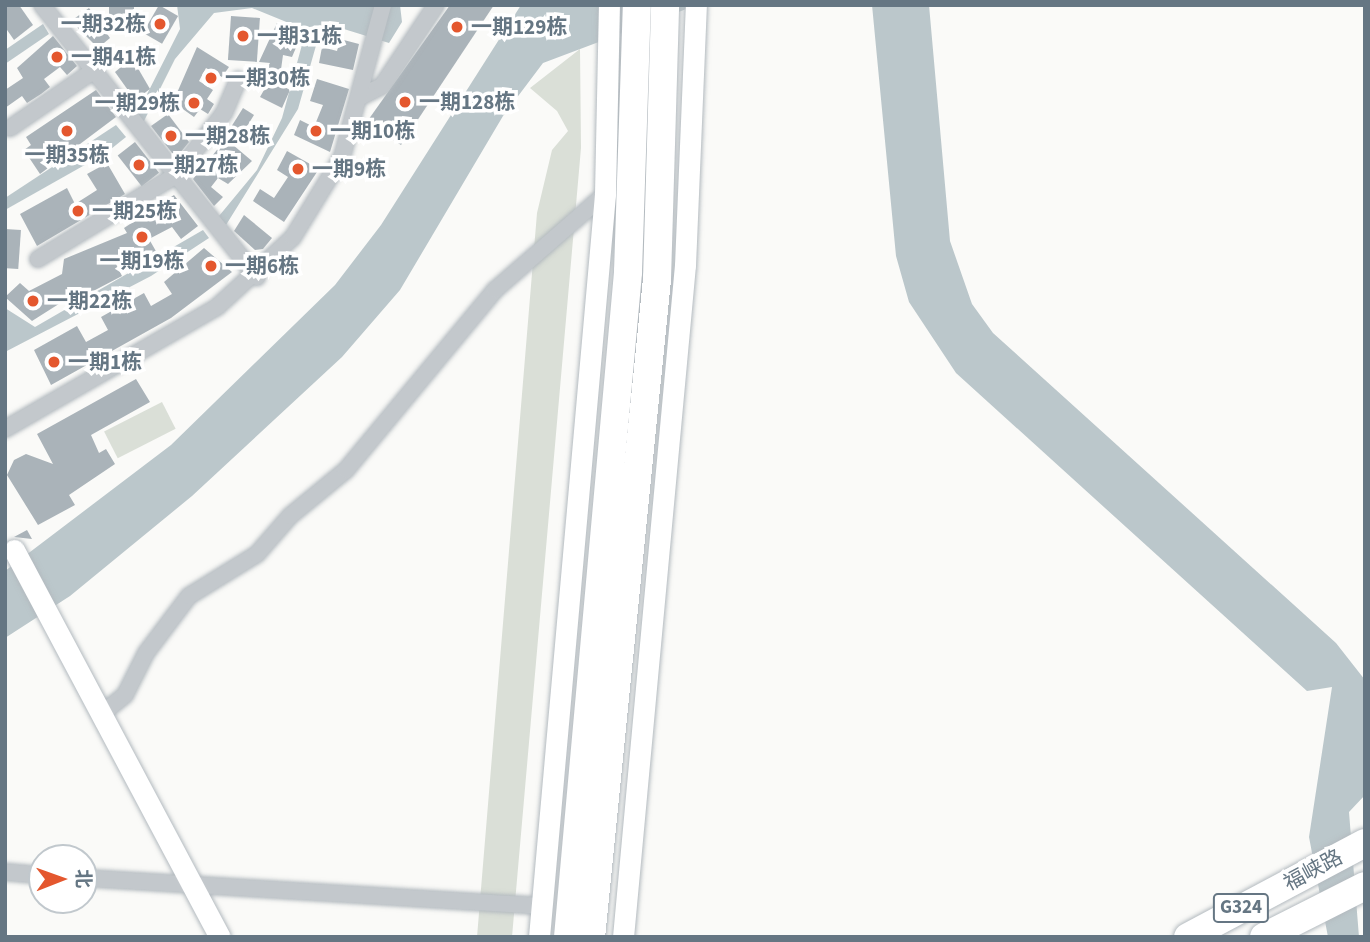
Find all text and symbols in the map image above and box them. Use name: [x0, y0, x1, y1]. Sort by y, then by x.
place label: 一期32栋: [61, 11, 146, 37]
place label: 一期129栋: [471, 14, 567, 40]
marker: 一期32栋: [152, 16, 168, 32]
marker: 一期129栋: [449, 19, 465, 35]
place label: 一期31栋: [257, 23, 342, 49]
marker: 一期31栋: [235, 28, 251, 44]
place label: 一期41栋: [71, 44, 156, 70]
marker: 一期41栋: [49, 49, 65, 65]
place label: 一期30栋: [225, 65, 310, 91]
marker: 一期30栋: [203, 70, 219, 86]
place label: 一期128栋: [419, 89, 515, 115]
place label: 一期29栋: [95, 90, 180, 116]
marker: 一期128栋: [397, 94, 413, 110]
marker: 一期29栋: [186, 95, 202, 111]
place label: 一期10栋: [330, 118, 415, 144]
marker: 一期35栋: [59, 123, 75, 139]
place label: 一期28栋: [185, 123, 270, 149]
marker: 一期10栋: [308, 123, 324, 139]
marker: 一期28栋: [163, 128, 179, 144]
place label: 一期35栋: [24, 142, 110, 168]
place label: 一期27栋: [153, 152, 238, 178]
place label: 一期9栋: [312, 156, 386, 182]
marker: 一期27栋: [131, 157, 147, 173]
marker: 一期9栋: [290, 161, 306, 177]
place label: 一期25栋: [92, 198, 177, 224]
marker: 一期25栋: [70, 203, 86, 219]
marker: 一期19栋: [134, 229, 150, 245]
place label: 一期19栋: [99, 248, 185, 274]
place label: 一期6栋: [225, 253, 299, 279]
marker: 一期6栋: [203, 258, 219, 274]
place label: 一期22栋: [47, 288, 132, 314]
marker: 一期22栋: [25, 293, 41, 309]
place label: 一期1栋: [68, 349, 142, 375]
marker: 一期1栋: [46, 354, 62, 370]
north arrow: [28, 844, 98, 914]
street label: 福峡路: [1279, 844, 1347, 896]
text: 北: [69, 869, 96, 888]
road number: G324: [1211, 893, 1271, 924]

